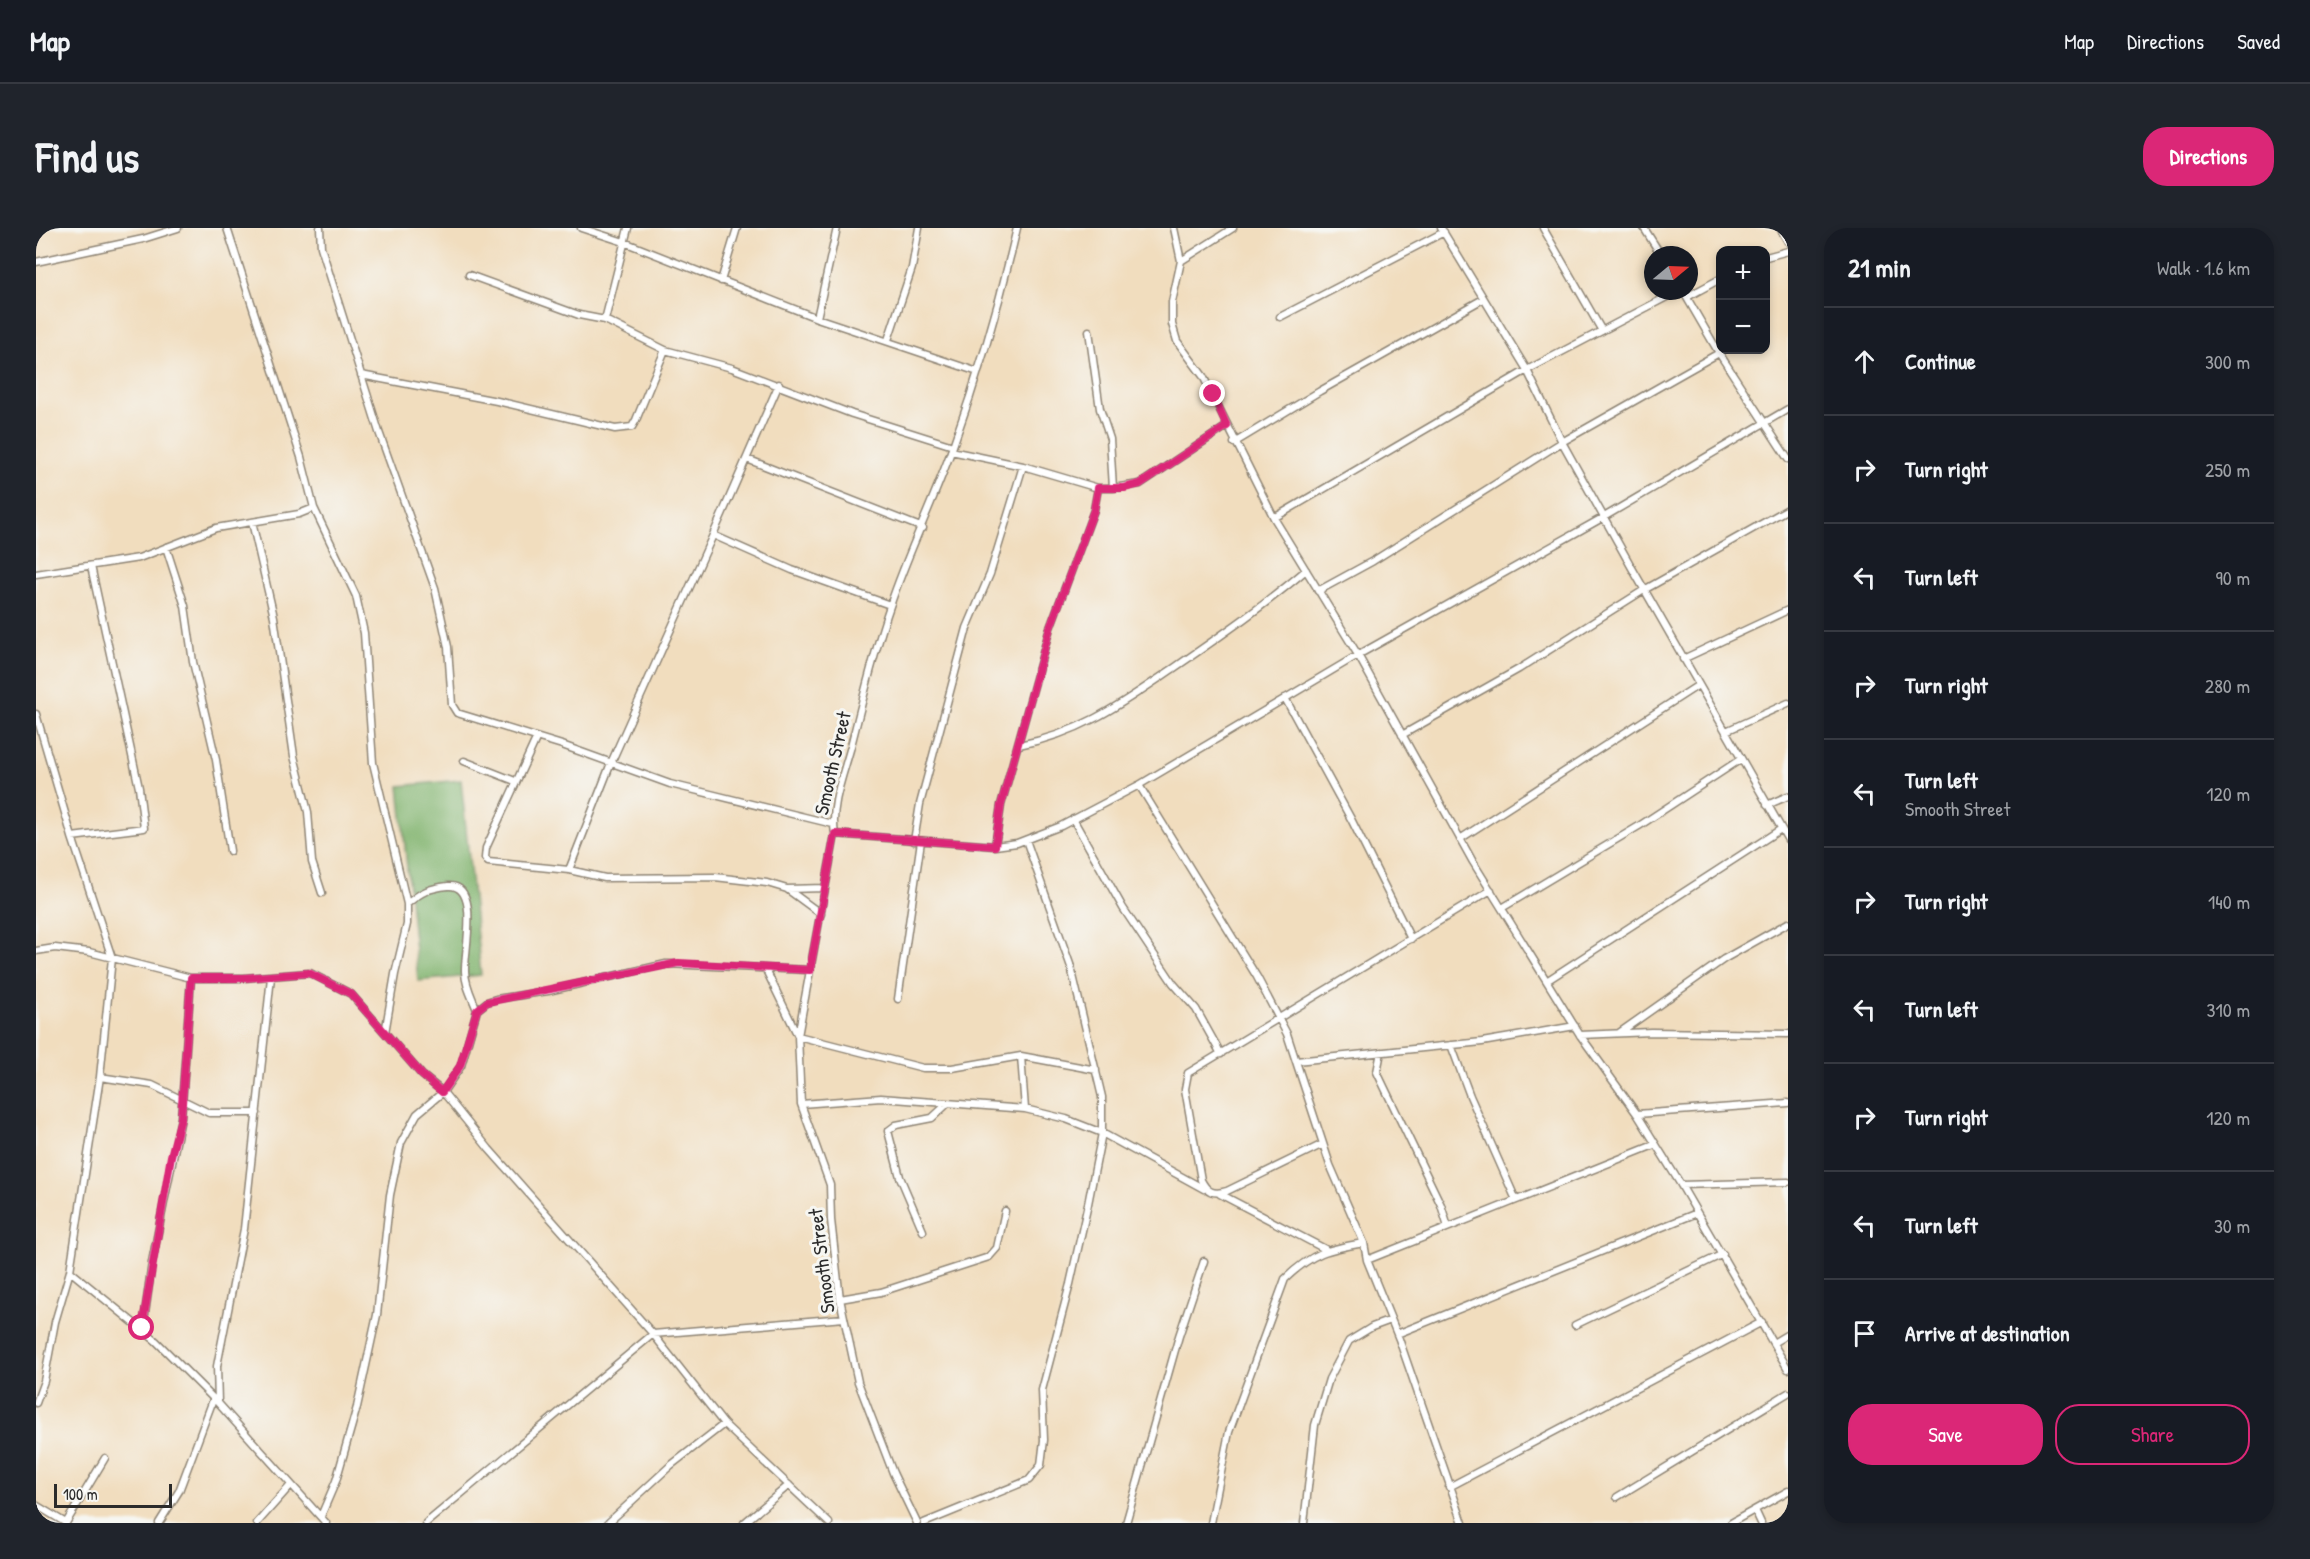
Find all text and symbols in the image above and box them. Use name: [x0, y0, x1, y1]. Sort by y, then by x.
text: Map: [30, 22, 70, 60]
text: Map: [2064, 27, 2094, 56]
text: Directions: [2127, 27, 2204, 56]
text: Saved: [2237, 27, 2280, 56]
button: Directions: [2143, 127, 2274, 186]
text: Find us: [36, 128, 139, 185]
north arrow: [1644, 246, 1698, 300]
map controls: [1716, 246, 1770, 354]
button: +: [1716, 246, 1770, 300]
text: 21 min: [1848, 250, 1911, 285]
text: Walk · 1.6 km: [2157, 254, 2250, 281]
button: −: [1716, 300, 1770, 354]
icon: ahead: [1848, 345, 1881, 378]
text: Continue: [1905, 346, 1976, 376]
text: 300 m: [2205, 348, 2250, 375]
route end: [1199, 380, 1225, 406]
icon: right: [1848, 453, 1881, 486]
text: Turn right: [1905, 454, 1988, 484]
text: 250 m: [2205, 456, 2250, 483]
icon: left: [1848, 561, 1881, 594]
text: Turn left: [1905, 562, 1978, 592]
text: 90 m: [2216, 564, 2250, 591]
icon: right: [1848, 669, 1881, 702]
text: Turn right: [1905, 670, 1988, 700]
text: 280 m: [2205, 672, 2250, 699]
street label: Smooth Street: [807, 708, 857, 817]
text: Turn left: [1905, 765, 1978, 795]
icon: left: [1848, 777, 1881, 810]
text: 120 m: [2206, 780, 2250, 807]
text: Smooth Street: [1905, 795, 2010, 822]
icon: right: [1848, 885, 1881, 918]
text: Turn right: [1905, 886, 1988, 916]
text: 140 m: [2208, 888, 2250, 915]
icon: left: [1848, 993, 1881, 1026]
text: Turn left: [1905, 994, 1978, 1024]
text: 310 m: [2207, 996, 2250, 1023]
icon: right: [1848, 1101, 1881, 1134]
text: Turn right: [1905, 1102, 1988, 1132]
text: 120 m: [2206, 1104, 2250, 1131]
street label: Smooth Street: [801, 1206, 841, 1315]
icon: left: [1848, 1209, 1881, 1242]
text: Turn left: [1905, 1210, 1978, 1240]
text: 30 m: [2214, 1212, 2250, 1239]
route start: [128, 1314, 154, 1340]
icon: arrive: [1848, 1317, 1881, 1350]
text: Arrive at destination: [1905, 1318, 2070, 1348]
button: Save: [1848, 1404, 2043, 1465]
button: Share: [2055, 1404, 2250, 1465]
scale bar: [54, 1481, 172, 1508]
text: 100 m: [63, 1483, 98, 1505]

